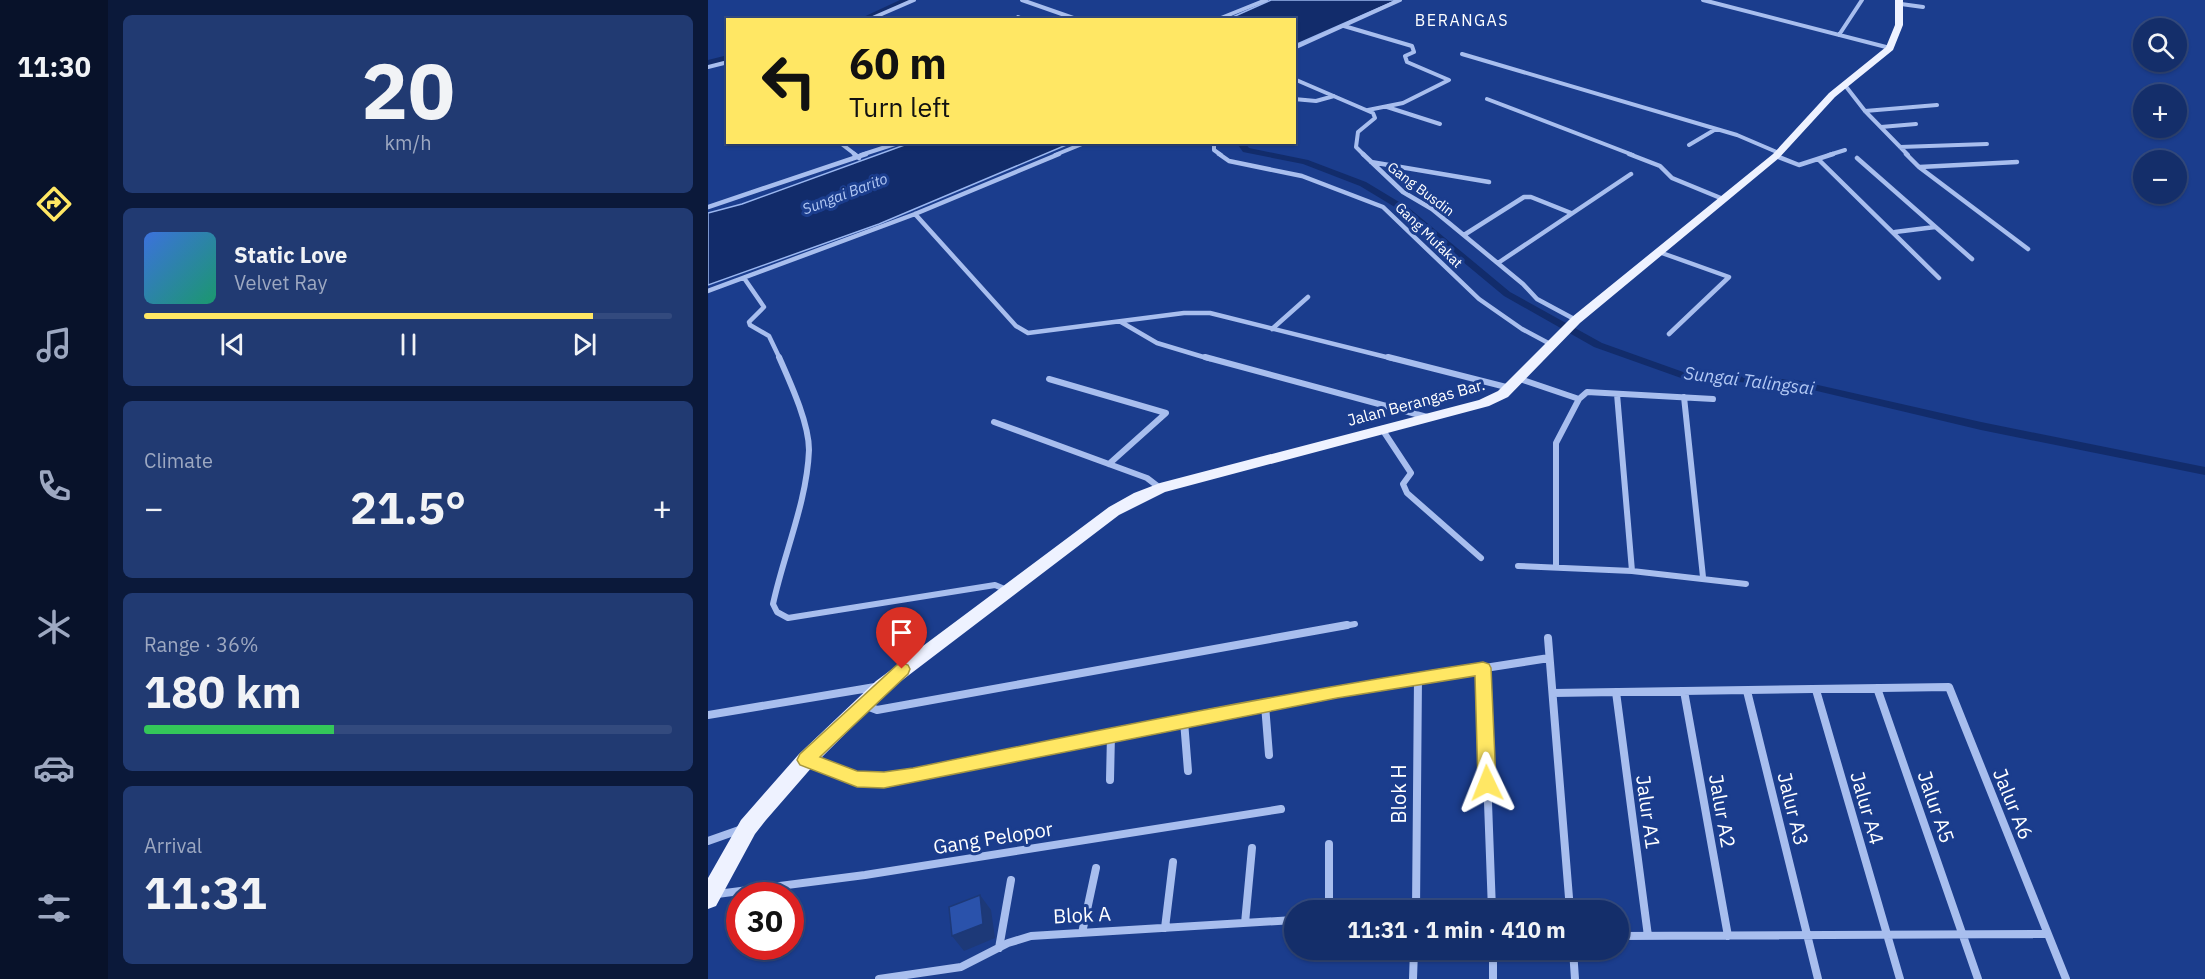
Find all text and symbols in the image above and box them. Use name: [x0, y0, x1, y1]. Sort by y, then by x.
district label: BERANGAS: [1415, 10, 1509, 30]
map controls: [2133, 18, 2187, 204]
button: search: [2133, 18, 2187, 72]
text: 60 m: [849, 36, 947, 91]
text: 20: [361, 39, 455, 140]
icon: left: [750, 42, 828, 120]
text: 11:30: [17, 49, 91, 84]
button: +: [2133, 84, 2187, 138]
text: Turn left: [849, 89, 950, 124]
text: km/h: [384, 129, 432, 156]
button: −: [2133, 150, 2187, 204]
street label: Gang Busdin: [1384, 158, 1458, 220]
water label: Sungai Barito: [799, 169, 890, 219]
icon: directions: [33, 183, 75, 225]
street label: Gang Mufakat: [1391, 198, 1467, 272]
text: Static Love: [234, 240, 347, 269]
text: Velvet Ray: [234, 269, 327, 296]
icon: music: [33, 324, 75, 366]
icon: previous: [216, 328, 249, 361]
icon: pause: [392, 328, 425, 361]
icon: next: [568, 328, 601, 361]
water label: Sungai Talingsai: [1683, 361, 1816, 400]
street label: Jalan Berangas Bar.: [1345, 374, 1487, 430]
text: Climate: [144, 447, 213, 474]
icon: phone: [33, 465, 75, 507]
text: 21.5°: [350, 478, 466, 536]
text: −: [144, 486, 164, 529]
text: +: [652, 486, 672, 529]
icon: climate: [33, 606, 75, 648]
pin: [876, 607, 927, 669]
icon: arrive: [885, 616, 918, 649]
text: Range · 36%: [144, 631, 259, 658]
text: 180 km: [144, 662, 302, 720]
icon: car: [33, 747, 75, 789]
position arrow: [1455, 751, 1519, 815]
street label: Blok H: [1385, 764, 1412, 824]
street label: Jalur A6: [1987, 764, 2040, 843]
street label: Jalur A5: [1912, 767, 1961, 846]
street label: Jalur A4: [1844, 768, 1891, 847]
street label: Jalur A3: [1771, 769, 1816, 848]
street label: Jalur A2: [1703, 772, 1742, 850]
street label: Jalur A1: [1630, 773, 1667, 851]
street label: Gang Pelopor: [931, 815, 1055, 860]
text: Arrival: [144, 832, 202, 859]
text: 11:31: [144, 863, 267, 921]
speed limit sign: 30: [726, 882, 804, 960]
icon: filters: [33, 887, 75, 929]
street label: Blok A: [1052, 899, 1112, 929]
text: 11:31 · 1 min · 410 m: [1347, 915, 1566, 944]

